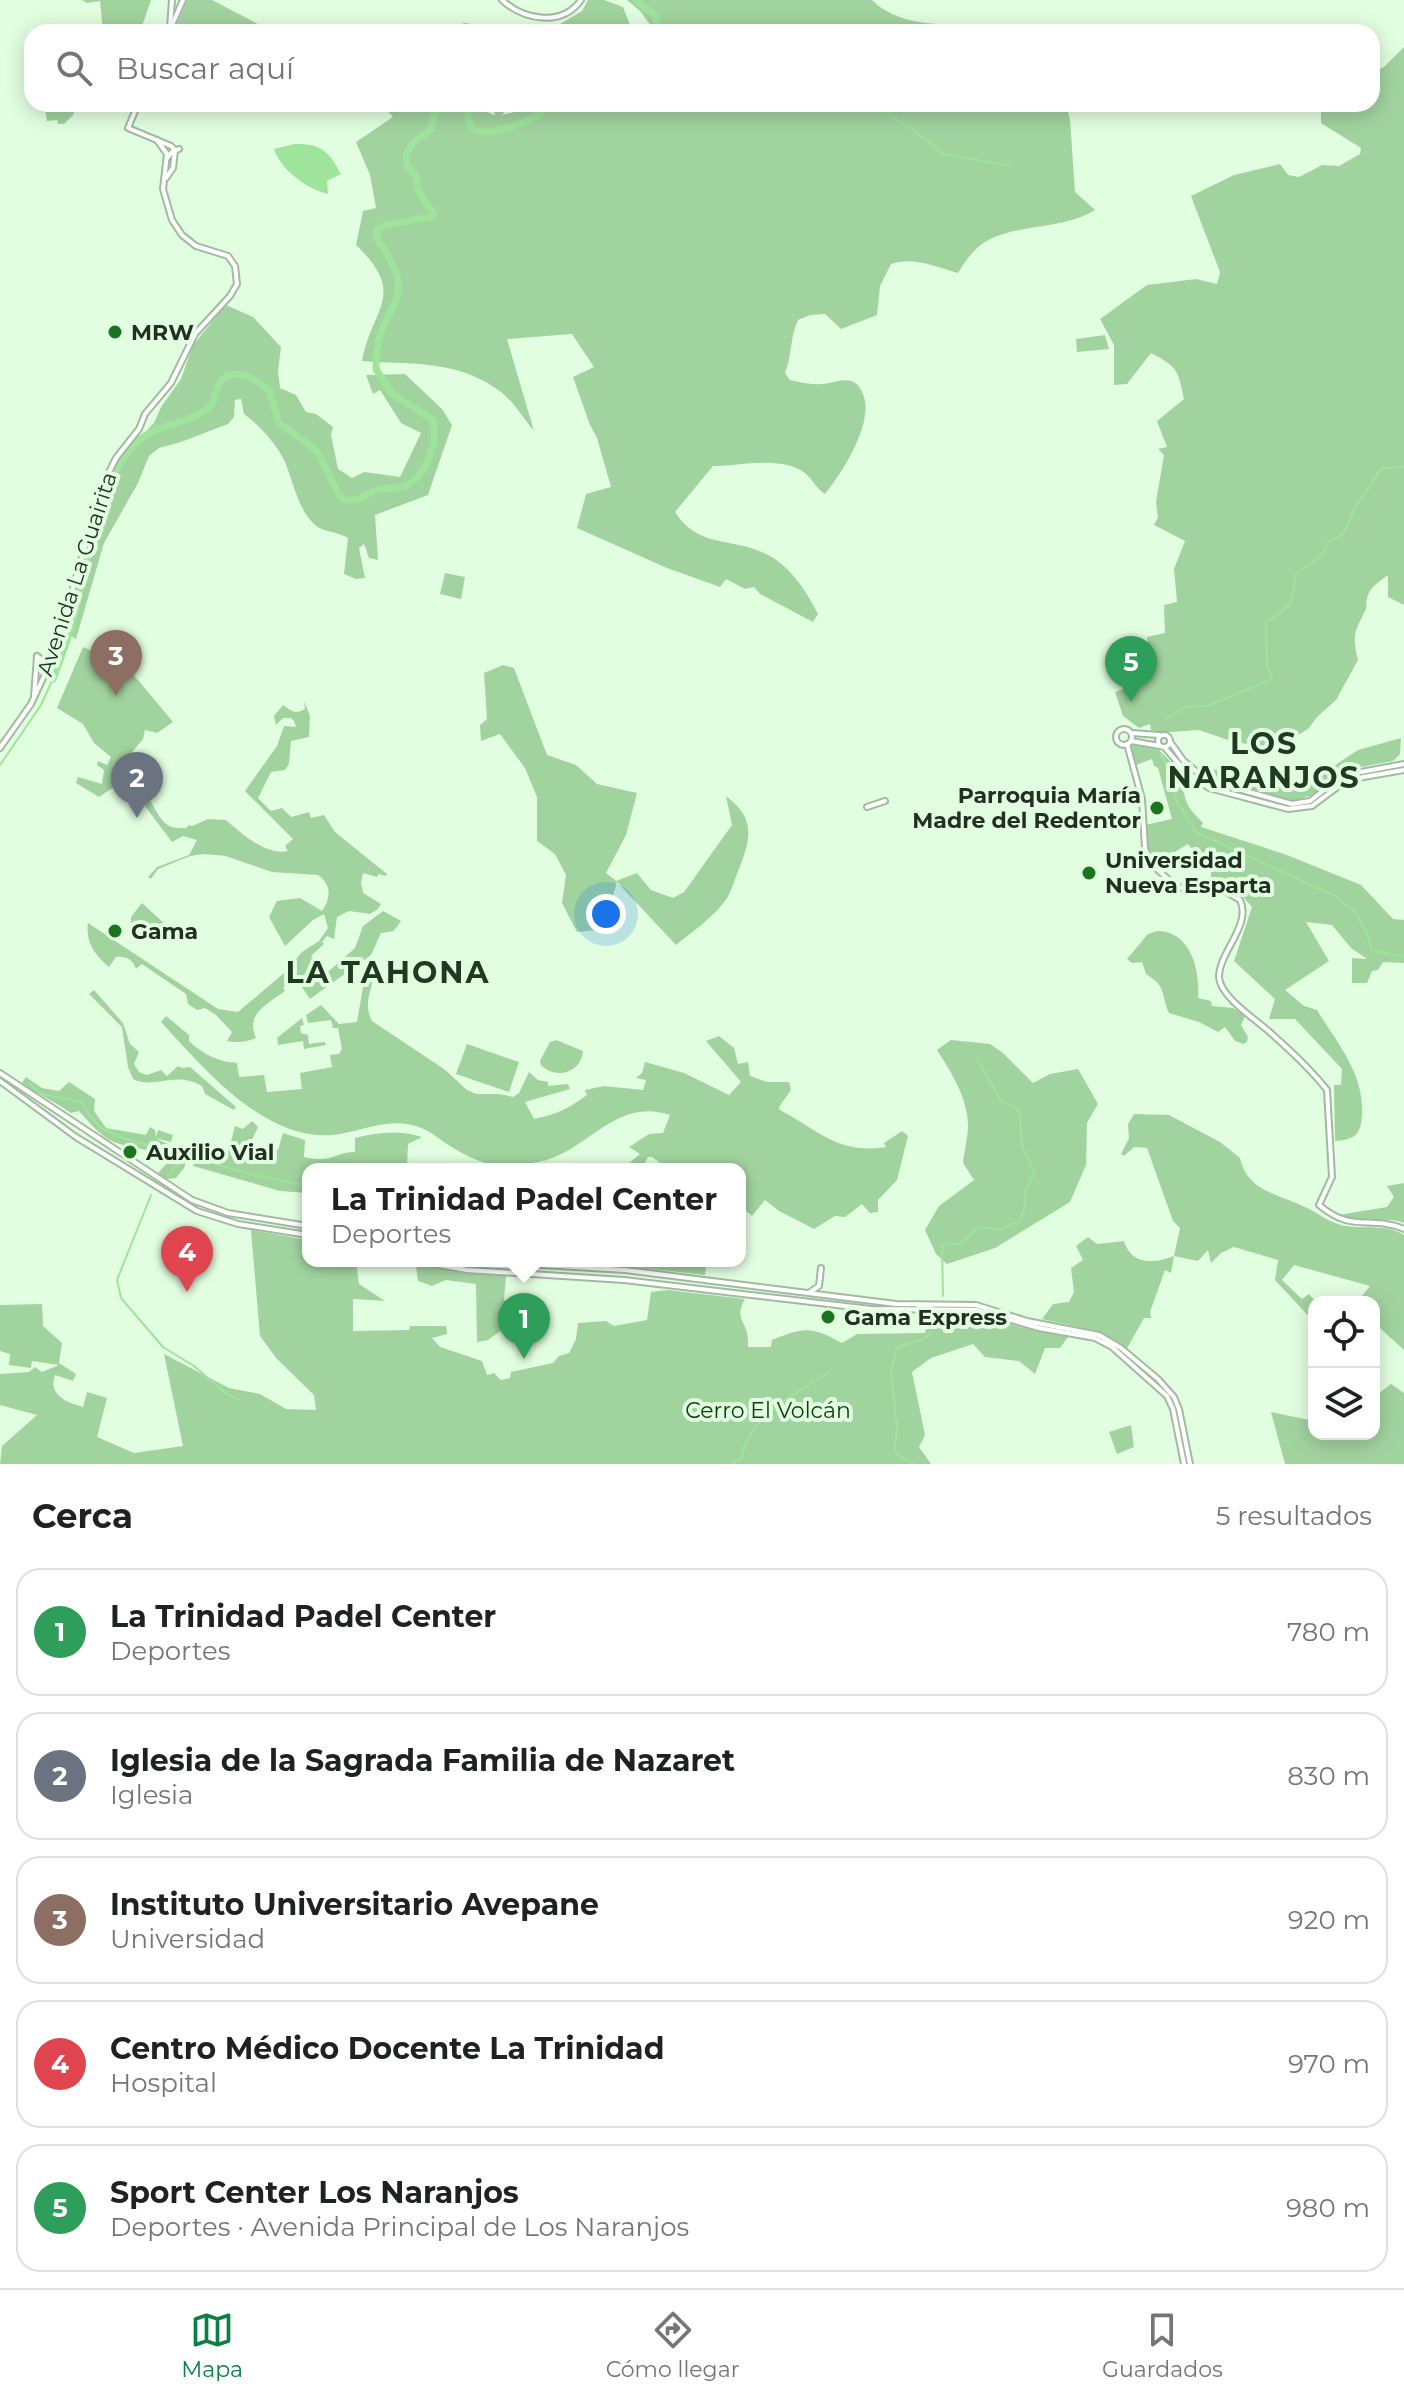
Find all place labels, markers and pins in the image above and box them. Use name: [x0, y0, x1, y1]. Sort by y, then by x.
place label: MRW: [131, 319, 194, 346]
marker: MRW: [106, 323, 124, 341]
pin: 3: [90, 630, 142, 696]
pin: 5: [1105, 636, 1157, 702]
pin: 2: [111, 752, 163, 818]
place label: Parroquia María Madre del Redentor: [912, 782, 1141, 834]
marker: Parroquia María Madre del Redentor: [1148, 799, 1166, 817]
place label: Universidad Nueva Esparta: [1105, 847, 1272, 899]
marker: Universidad Nueva Esparta: [1080, 864, 1098, 882]
place label: Gama: [131, 918, 198, 945]
marker: Gama: [106, 922, 124, 940]
place label: Auxilio Vial: [145, 1139, 274, 1166]
marker: Auxilio Vial: [121, 1143, 139, 1161]
pin: 4: [161, 1226, 213, 1292]
pin: 1: [498, 1293, 550, 1359]
place label: Gama Express: [844, 1304, 1007, 1331]
marker: Gama Express: [819, 1308, 837, 1326]

